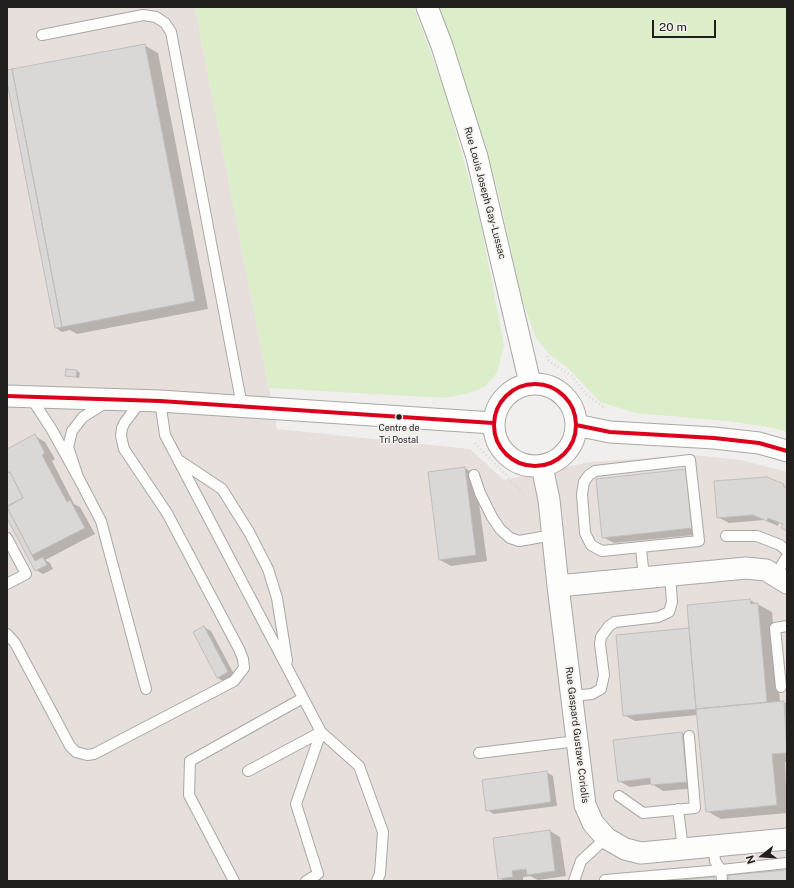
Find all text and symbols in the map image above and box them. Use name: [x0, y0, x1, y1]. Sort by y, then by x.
scale bar: [654, 12, 718, 38]
text: 20 m: [659, 20, 687, 34]
street label: Rue Louis Joseph Gay-Lussac: [462, 126, 508, 260]
marker: Centre de Tri Postal: [394, 412, 404, 422]
place label: Centre de Tri Postal: [379, 423, 419, 444]
street label: Rue Gaspard Gustave Coriolis: [563, 666, 591, 804]
north arrow: [742, 836, 782, 876]
text: N: [744, 854, 758, 865]

